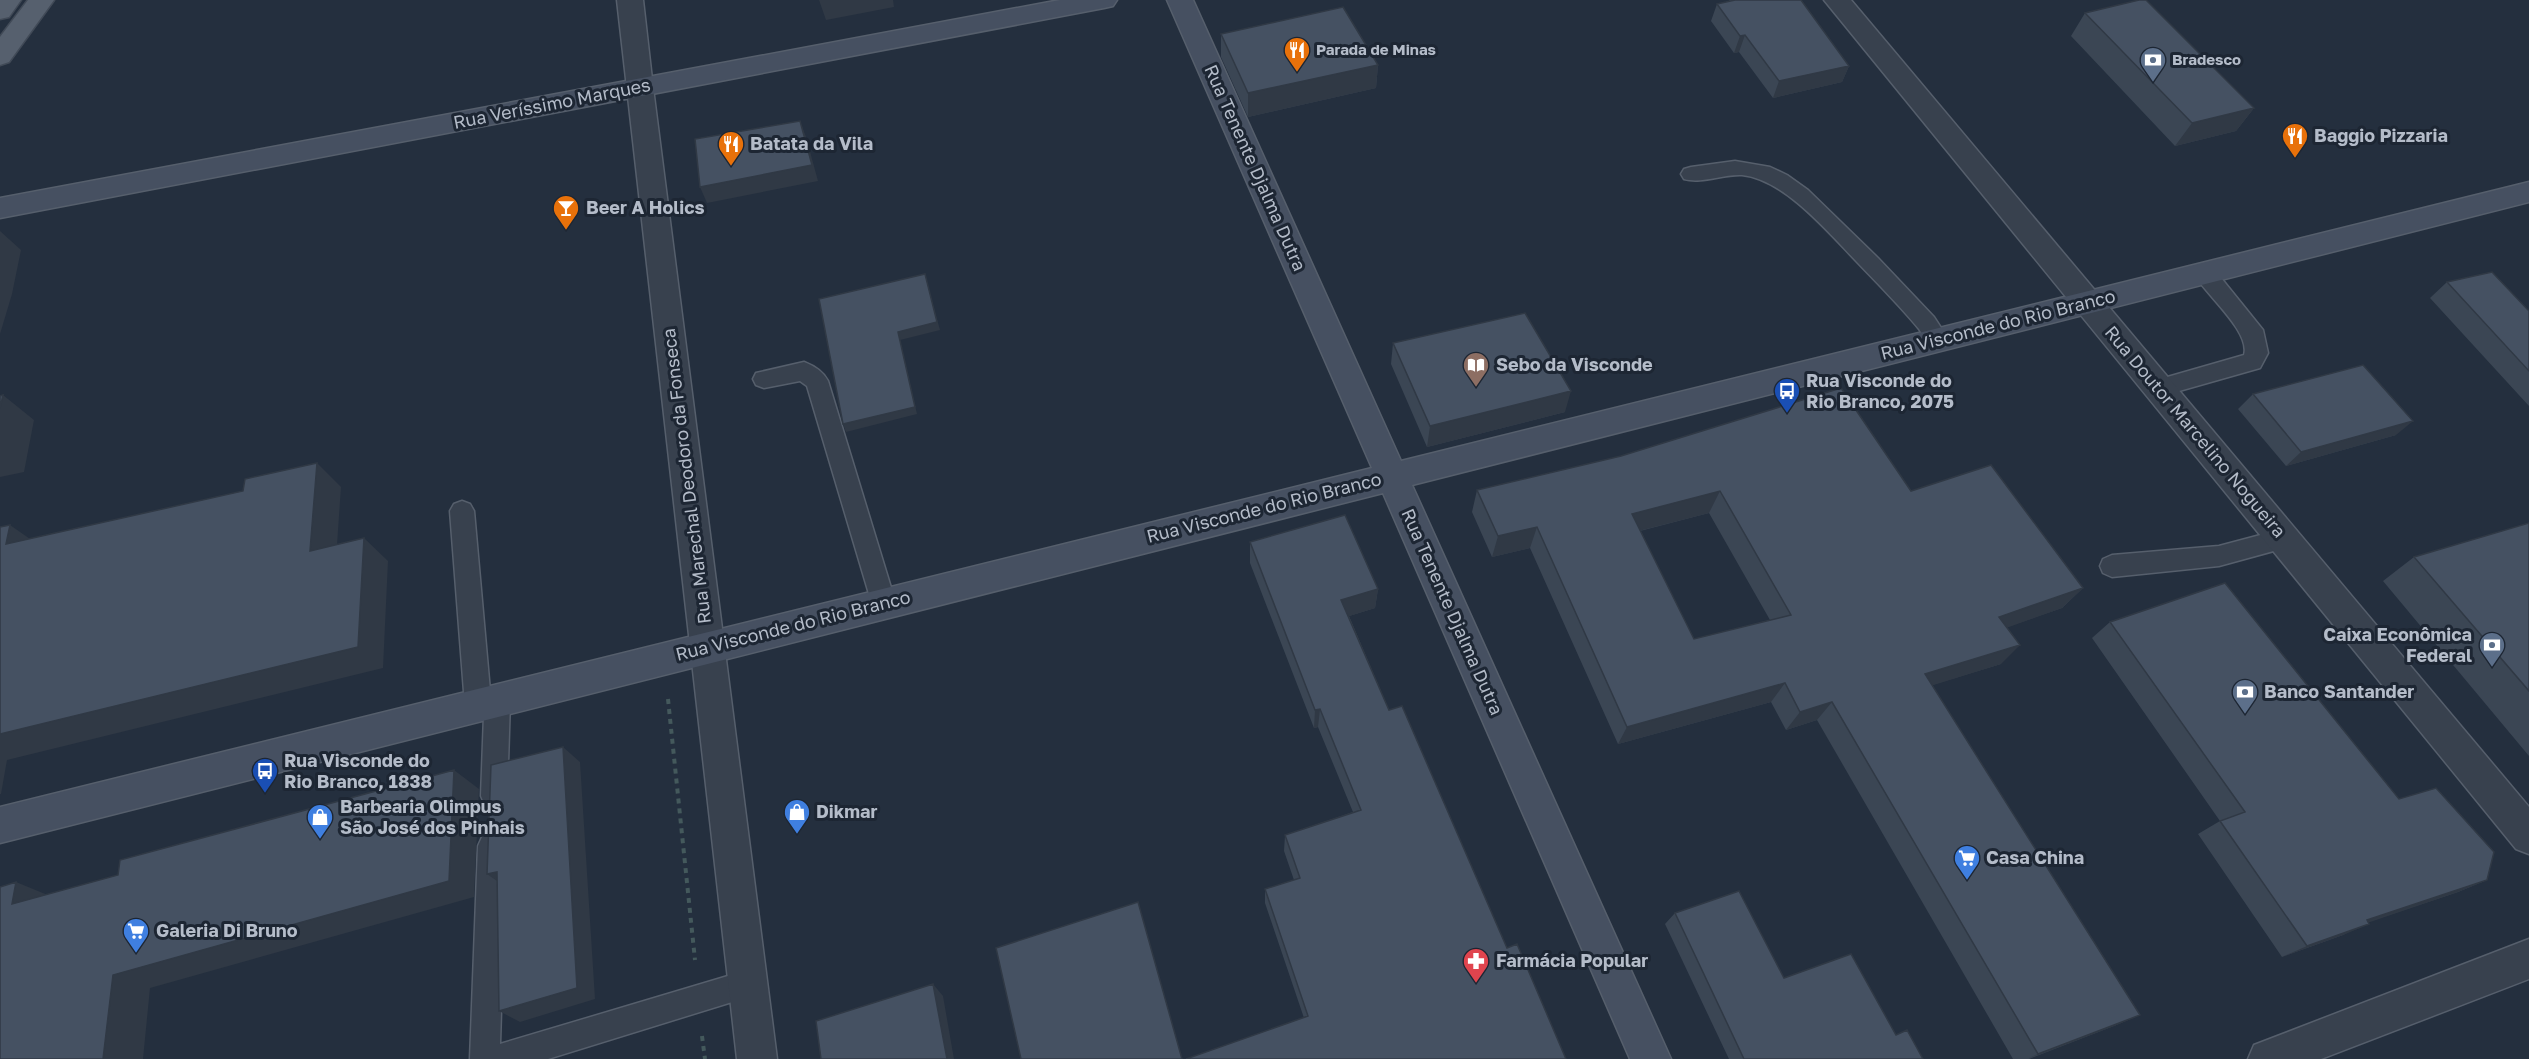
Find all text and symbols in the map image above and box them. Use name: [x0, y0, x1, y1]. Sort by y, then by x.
restaurant icon: Parada de Minas: [1282, 35, 1312, 73]
place label: Parada de Minas: [1316, 40, 1436, 58]
bank icon: Bradesco: [2138, 45, 2168, 83]
place label: Bradesco: [2172, 50, 2241, 68]
street label: Rua Tenente Djalma Dutra: [1200, 61, 1311, 274]
street label: Rua Veríssimo Marques: [451, 73, 652, 133]
restaurant icon: Baggio Pizzaria: [2280, 121, 2310, 159]
place label: Baggio Pizzaria: [2314, 124, 2448, 146]
restaurant icon: Batata da Vila: [716, 129, 746, 167]
place label: Batata da Vila: [750, 132, 873, 154]
bar icon: Beer A Holics: [551, 193, 581, 231]
place label: Beer A Holics: [586, 196, 705, 218]
street label: Rua Visconde do Rio Branco: [1878, 284, 2117, 364]
street label: Rua Doutor Marcelino Nogueira: [2101, 321, 2291, 542]
street label: Rua Marechal Deodoro da Fonseca: [657, 327, 715, 625]
library icon: Sebo da Visconde: [1461, 350, 1491, 388]
place label: Sebo da Visconde: [1496, 353, 1653, 375]
place label: Rua Visconde do Rio Branco, 2075: [1806, 369, 1954, 412]
bus stop icon: Rua Visconde do Rio Branco, 2075: [1772, 376, 1802, 414]
street label: Rua Visconde do Rio Branco: [1144, 467, 1383, 547]
street label: Rua Tenente Djalma Dutra: [1397, 505, 1508, 718]
street label: Rua Visconde do Rio Branco: [673, 585, 912, 665]
place label: Caixa Econômica Federal: [2323, 623, 2472, 666]
bank icon: Caixa Econômica Federal: [2477, 630, 2507, 668]
bank icon: Banco Santander: [2230, 677, 2260, 715]
place label: Banco Santander: [2264, 680, 2414, 702]
place label: Rua Visconde do Rio Branco, 1838: [284, 749, 432, 792]
bus stop icon: Rua Visconde do Rio Branco, 1838: [250, 756, 280, 794]
place label: Barbearia Olimpus São José dos Pinhais: [340, 795, 525, 838]
shop icon: Dikmar: [782, 797, 812, 835]
place label: Dikmar: [816, 800, 877, 822]
shop icon: Barbearia Olimpus São José dos Pinhais: [305, 802, 335, 840]
supermarket icon: Casa China: [1952, 843, 1982, 881]
place label: Casa China: [1986, 846, 2084, 868]
supermarket icon: Galeria Di Bruno: [121, 916, 151, 954]
place label: Galeria Di Bruno: [156, 919, 298, 941]
pharmacy icon: Farmácia Popular: [1461, 946, 1491, 984]
place label: Farmácia Popular: [1496, 949, 1648, 971]

